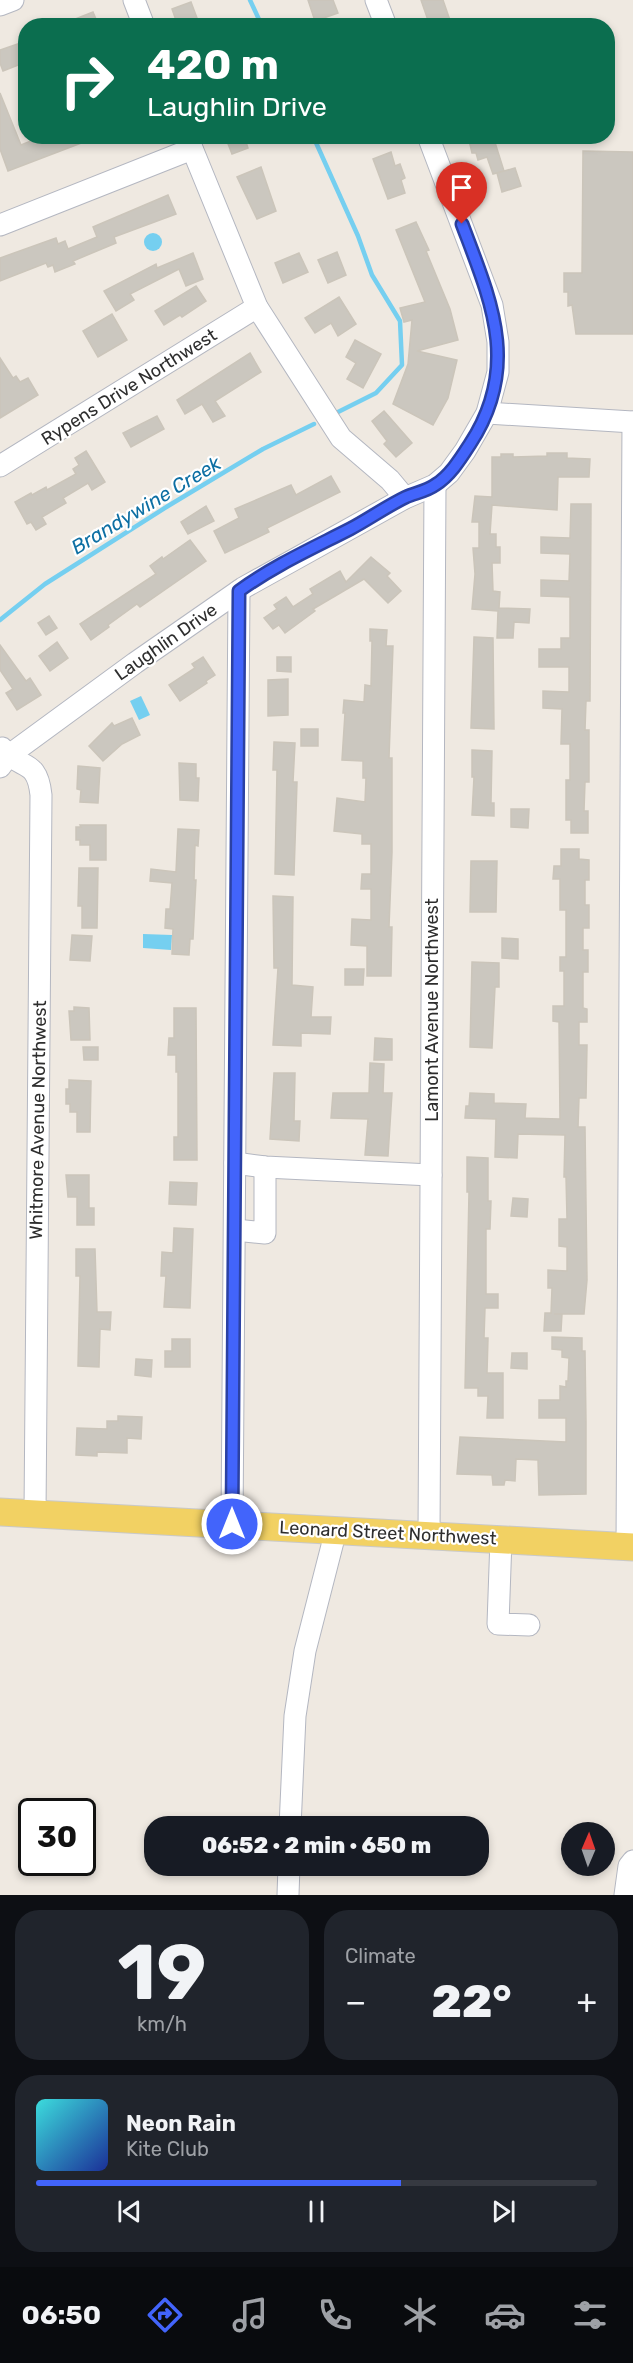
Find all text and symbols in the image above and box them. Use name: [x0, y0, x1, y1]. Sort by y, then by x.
text: 420 m: [147, 40, 279, 90]
icon: right: [48, 42, 126, 120]
text: Laughlin Drive: [147, 91, 327, 123]
pin: [436, 162, 487, 224]
icon: arrive: [445, 171, 478, 204]
street label: Rypens Drive Northwest: [37, 324, 221, 450]
water label: Brandywine Creek: [67, 450, 226, 559]
street label: Laughlin Drive: [111, 599, 221, 685]
street label: Lamont Avenue Northwest: [421, 898, 443, 1122]
street label: Whitmore Avenue Northwest: [25, 1000, 51, 1240]
position arrow: [200, 1492, 264, 1556]
street label: Leonard Street Northwest: [279, 1516, 497, 1550]
speed limit sign: 30: [18, 1798, 96, 1876]
north arrow: [561, 1822, 615, 1876]
map controls: [561, 1822, 615, 1876]
text: 06:52 · 2 min · 650 m: [202, 1832, 431, 1859]
text: 19: [118, 1926, 206, 2019]
text: Climate: [345, 1944, 416, 1968]
text: 22°: [432, 1975, 511, 2028]
text: −: [345, 1982, 366, 2021]
text: +: [576, 1982, 597, 2021]
text: km/h: [137, 2012, 187, 2036]
text: Neon Rain: [126, 2110, 236, 2137]
text: Kite Club: [126, 2137, 209, 2161]
icon: previous: [113, 2195, 146, 2228]
icon: pause: [300, 2195, 333, 2228]
icon: next: [487, 2195, 520, 2228]
icon: directions: [144, 2294, 186, 2336]
icon: music: [229, 2294, 271, 2336]
icon: phone: [314, 2294, 356, 2336]
icon: climate: [399, 2294, 441, 2336]
icon: car: [484, 2294, 526, 2336]
icon: filters: [569, 2294, 611, 2336]
text: 06:50: [22, 2299, 101, 2331]

